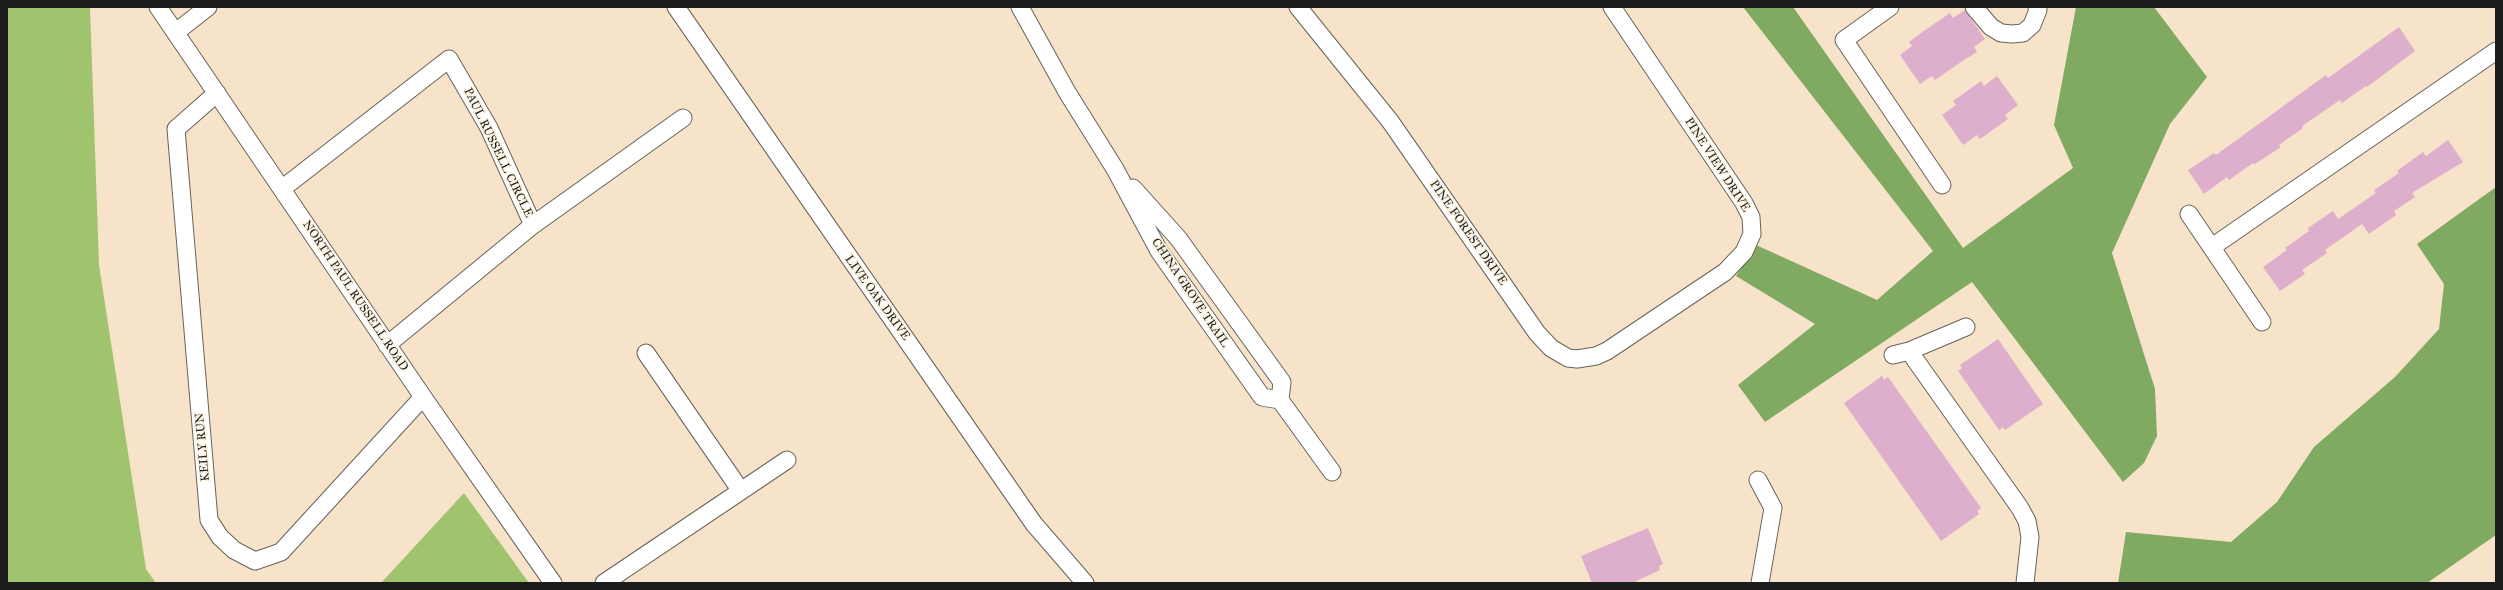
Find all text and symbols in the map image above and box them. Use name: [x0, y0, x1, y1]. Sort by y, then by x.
street label: PAUL RUSSELL CIRCLE: [460, 86, 536, 220]
street label: PINE VIEW DRIVE: [1681, 115, 1753, 215]
street label: PINE FOREST DRIVE: [1426, 178, 1510, 288]
street label: NORTH PAUL RUSSELL ROAD: [299, 218, 411, 374]
street label: CHINA GROVE TRAIL: [1148, 236, 1232, 350]
street label: LIVE OAK DRIVE: [841, 253, 913, 343]
street label: KEILY RUN: [193, 412, 213, 482]

